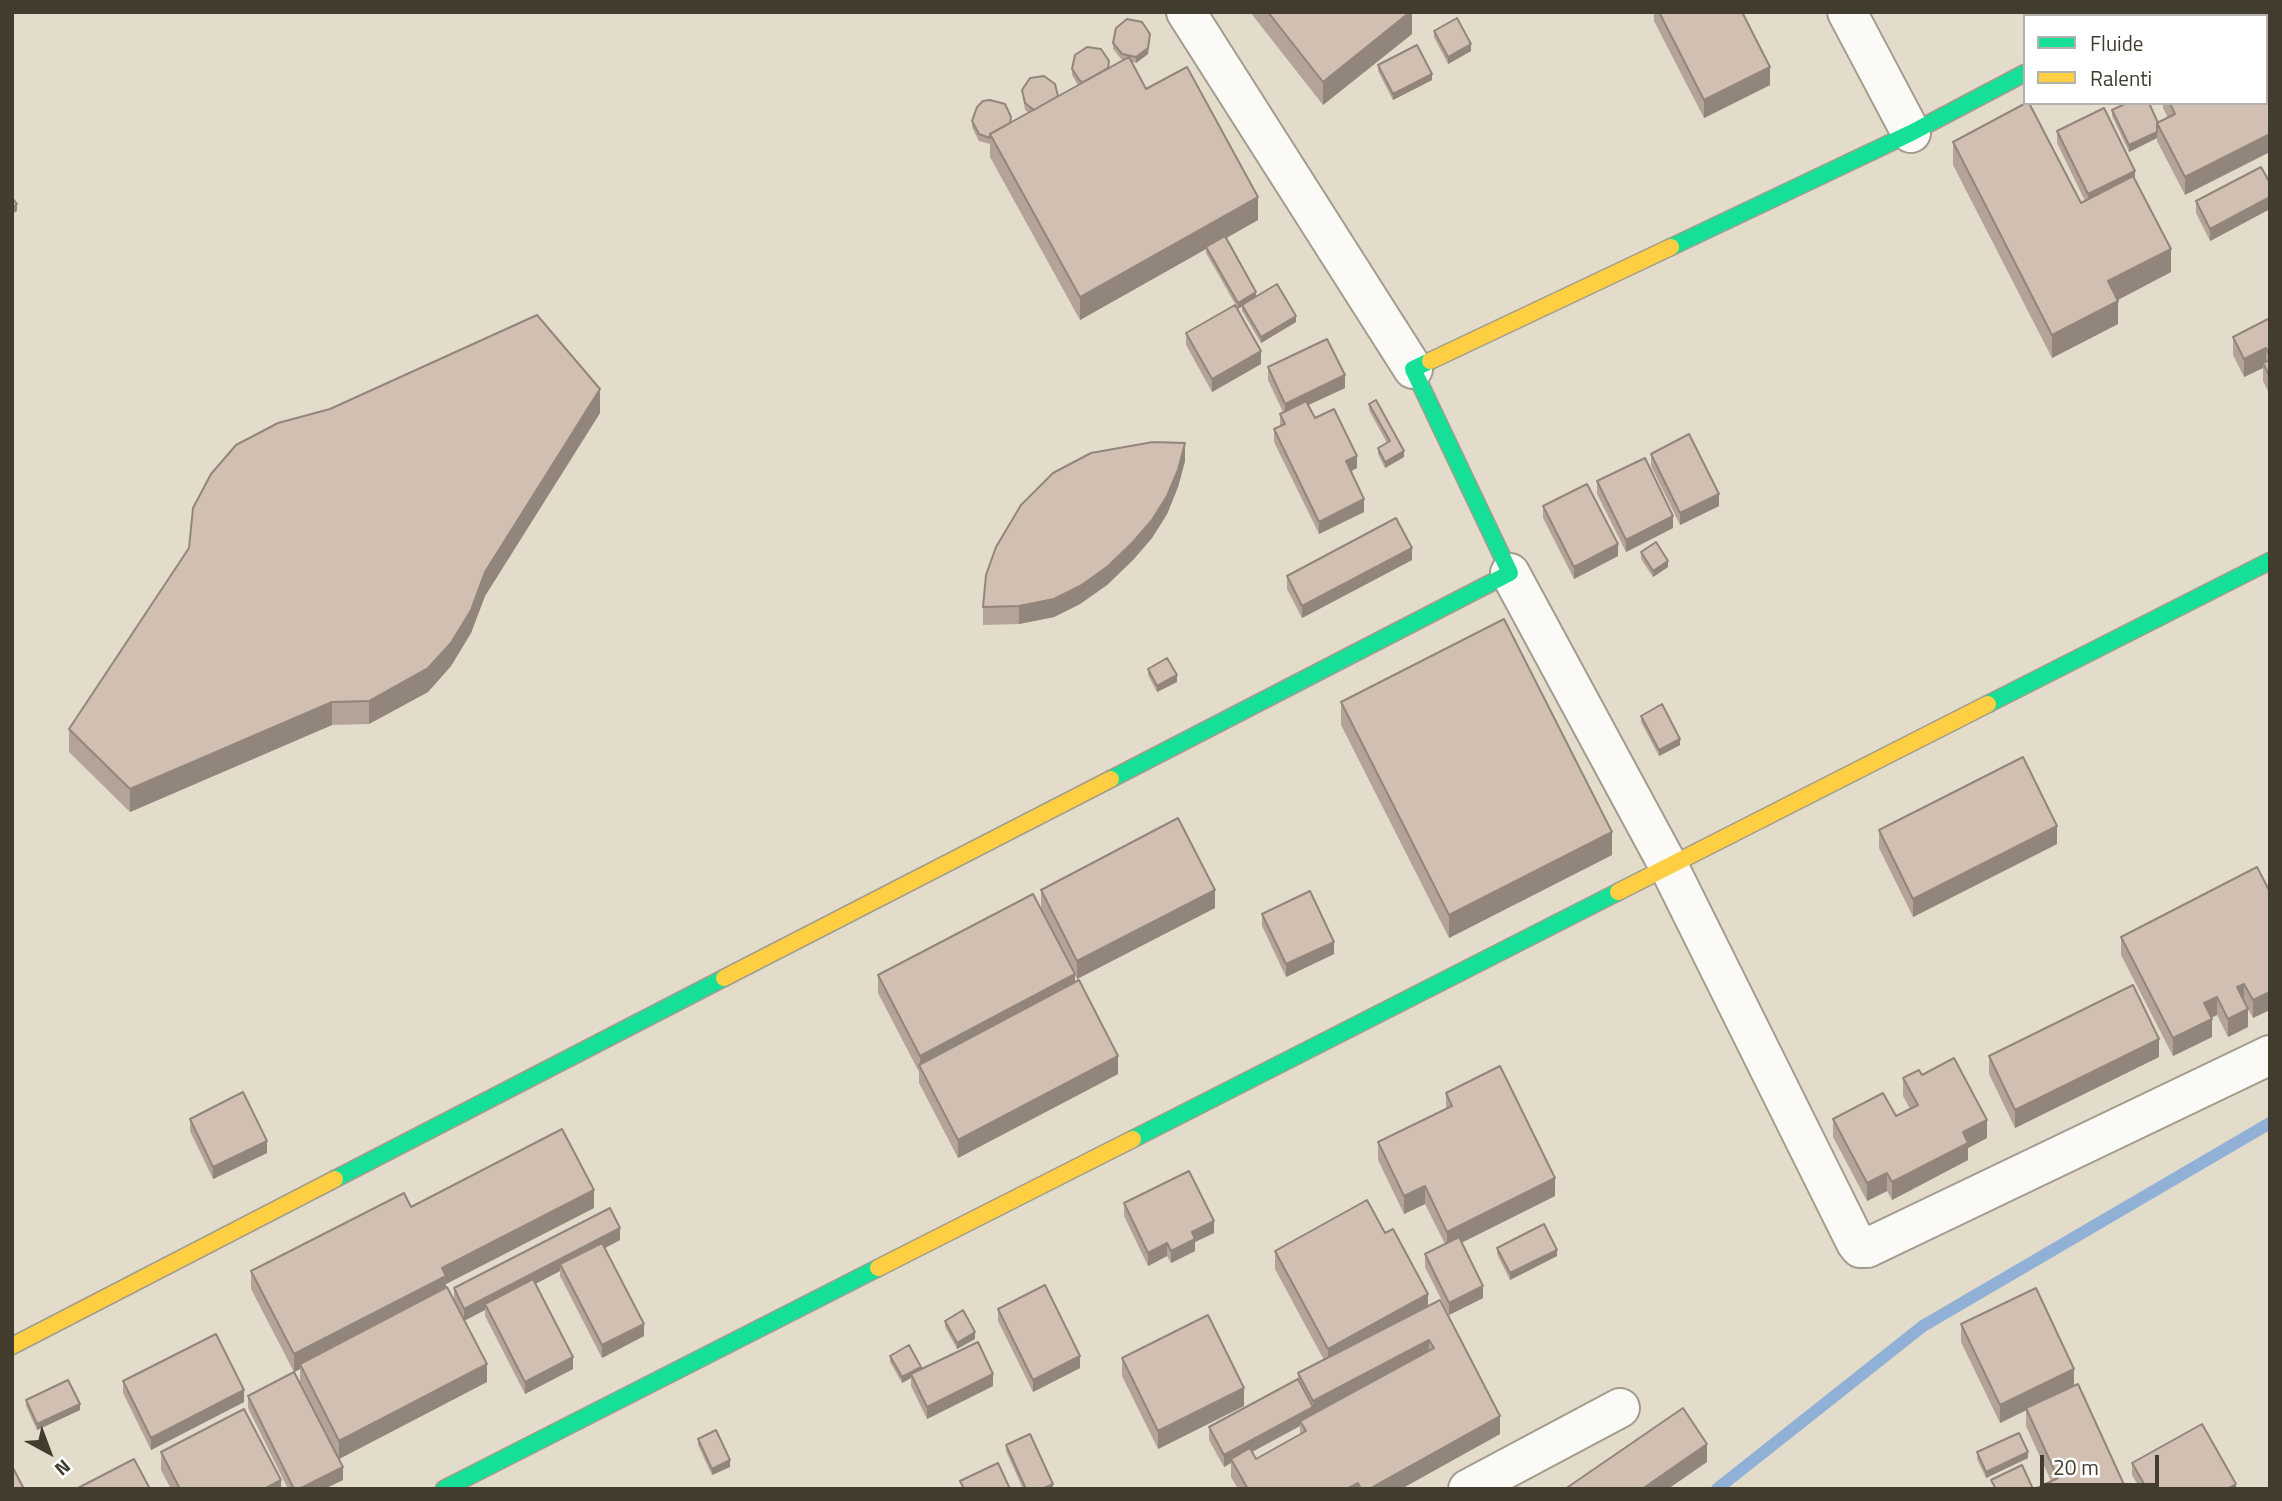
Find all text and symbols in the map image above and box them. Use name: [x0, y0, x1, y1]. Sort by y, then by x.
legend: [2023, 14, 2268, 105]
text: Fluide: [2090, 27, 2143, 59]
text: Ralenti: [2090, 62, 2152, 94]
north arrow: [14, 1417, 84, 1487]
scale bar: [2044, 1442, 2163, 1486]
text: 20 m: [2053, 1451, 2099, 1483]
text: N: [49, 1453, 78, 1483]

